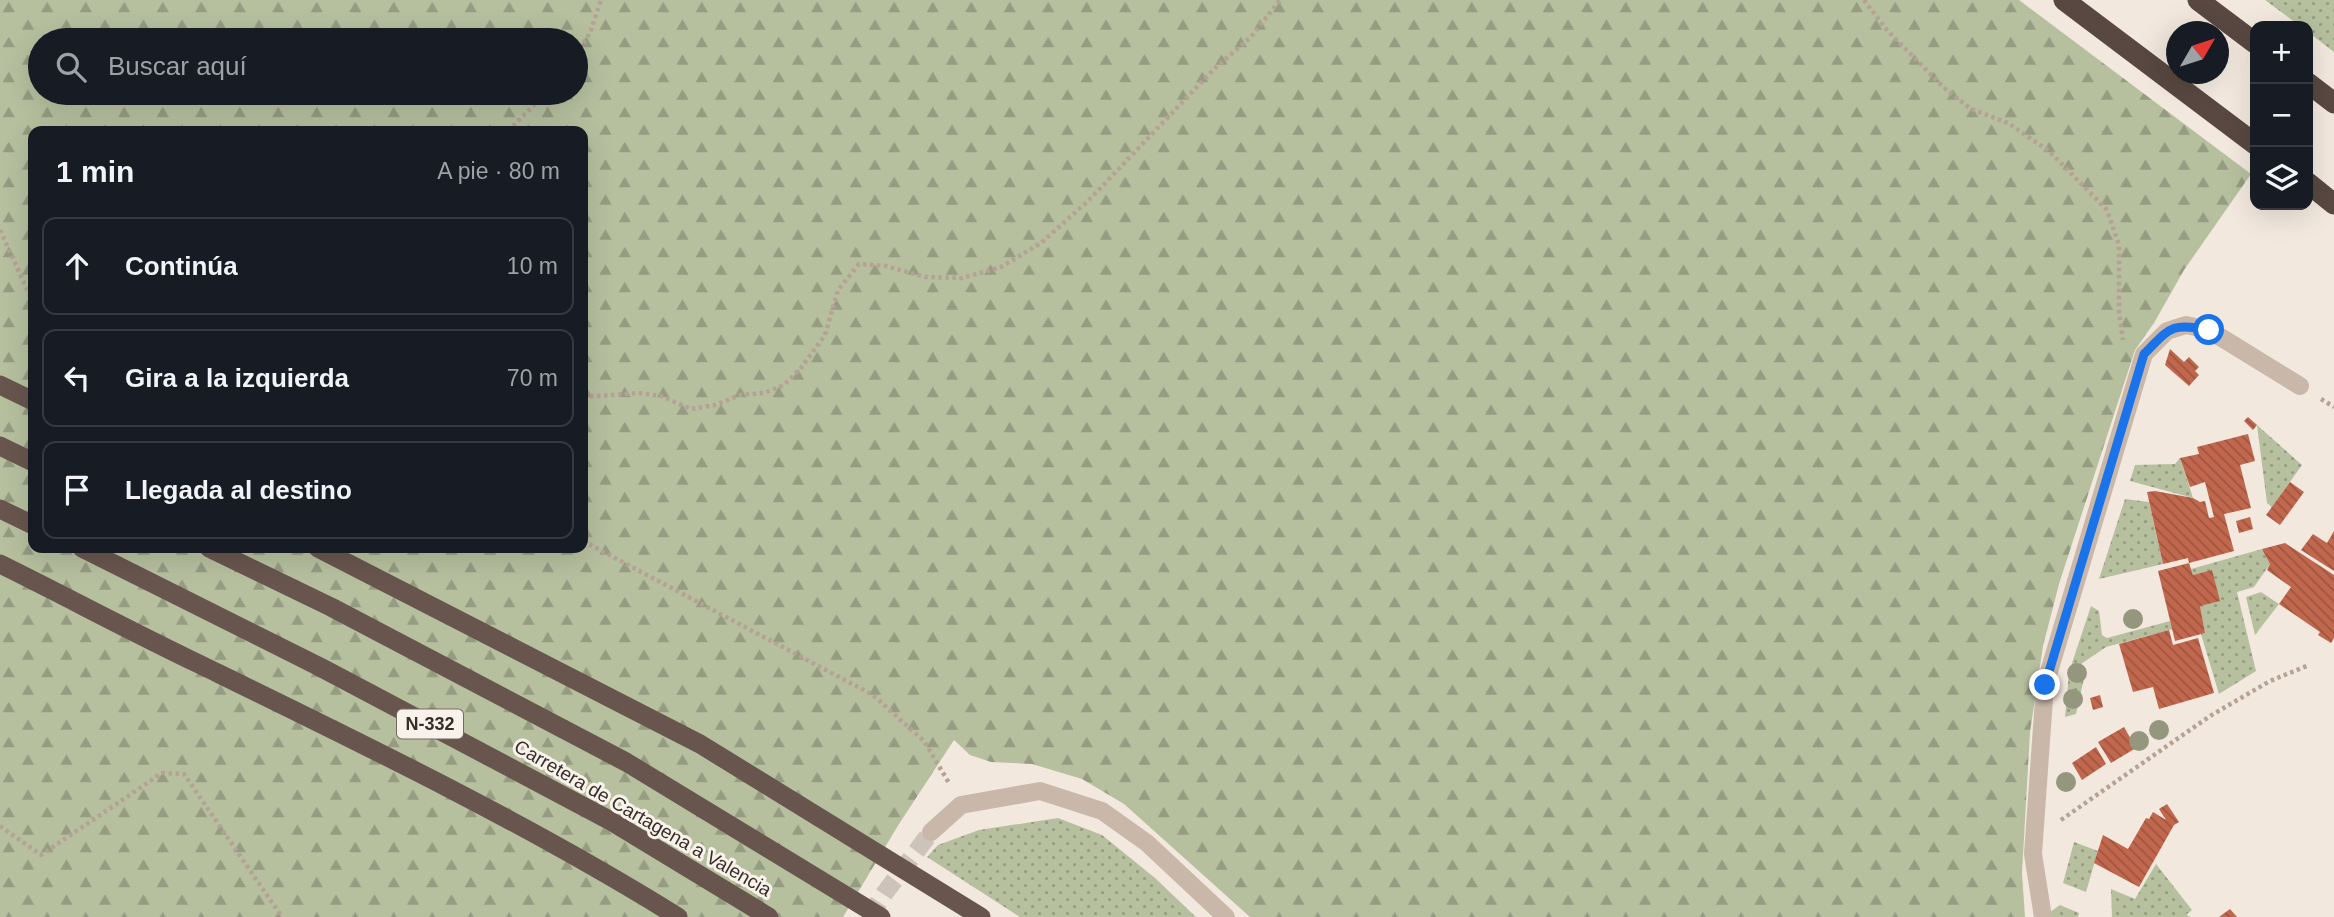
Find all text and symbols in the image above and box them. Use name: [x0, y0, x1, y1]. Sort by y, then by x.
north arrow: [2166, 21, 2229, 84]
map controls: [2250, 21, 2313, 210]
button: +: [2250, 21, 2313, 84]
search box: [28, 28, 588, 105]
icon: search: [52, 48, 90, 86]
text: Buscar aquí: [108, 51, 247, 81]
button: −: [2250, 84, 2313, 147]
button: layers: [2250, 147, 2313, 210]
text: 1 min: [56, 155, 134, 188]
text: A pie · 80 m: [437, 158, 560, 184]
icon: ahead: [58, 247, 96, 285]
text: Continúa: [125, 251, 238, 281]
text: 10 m: [507, 253, 558, 279]
route start: [2193, 314, 2224, 345]
icon: left: [58, 359, 96, 397]
text: Gira a la izquierda: [125, 363, 349, 393]
text: 70 m: [507, 365, 558, 391]
icon: arrive: [58, 471, 96, 509]
text: Llegada al destino: [125, 475, 352, 505]
route end: [2029, 669, 2060, 700]
road number: N-332: [397, 710, 463, 738]
street label: Carretera de Cartagena a Valencia: [511, 736, 776, 901]

